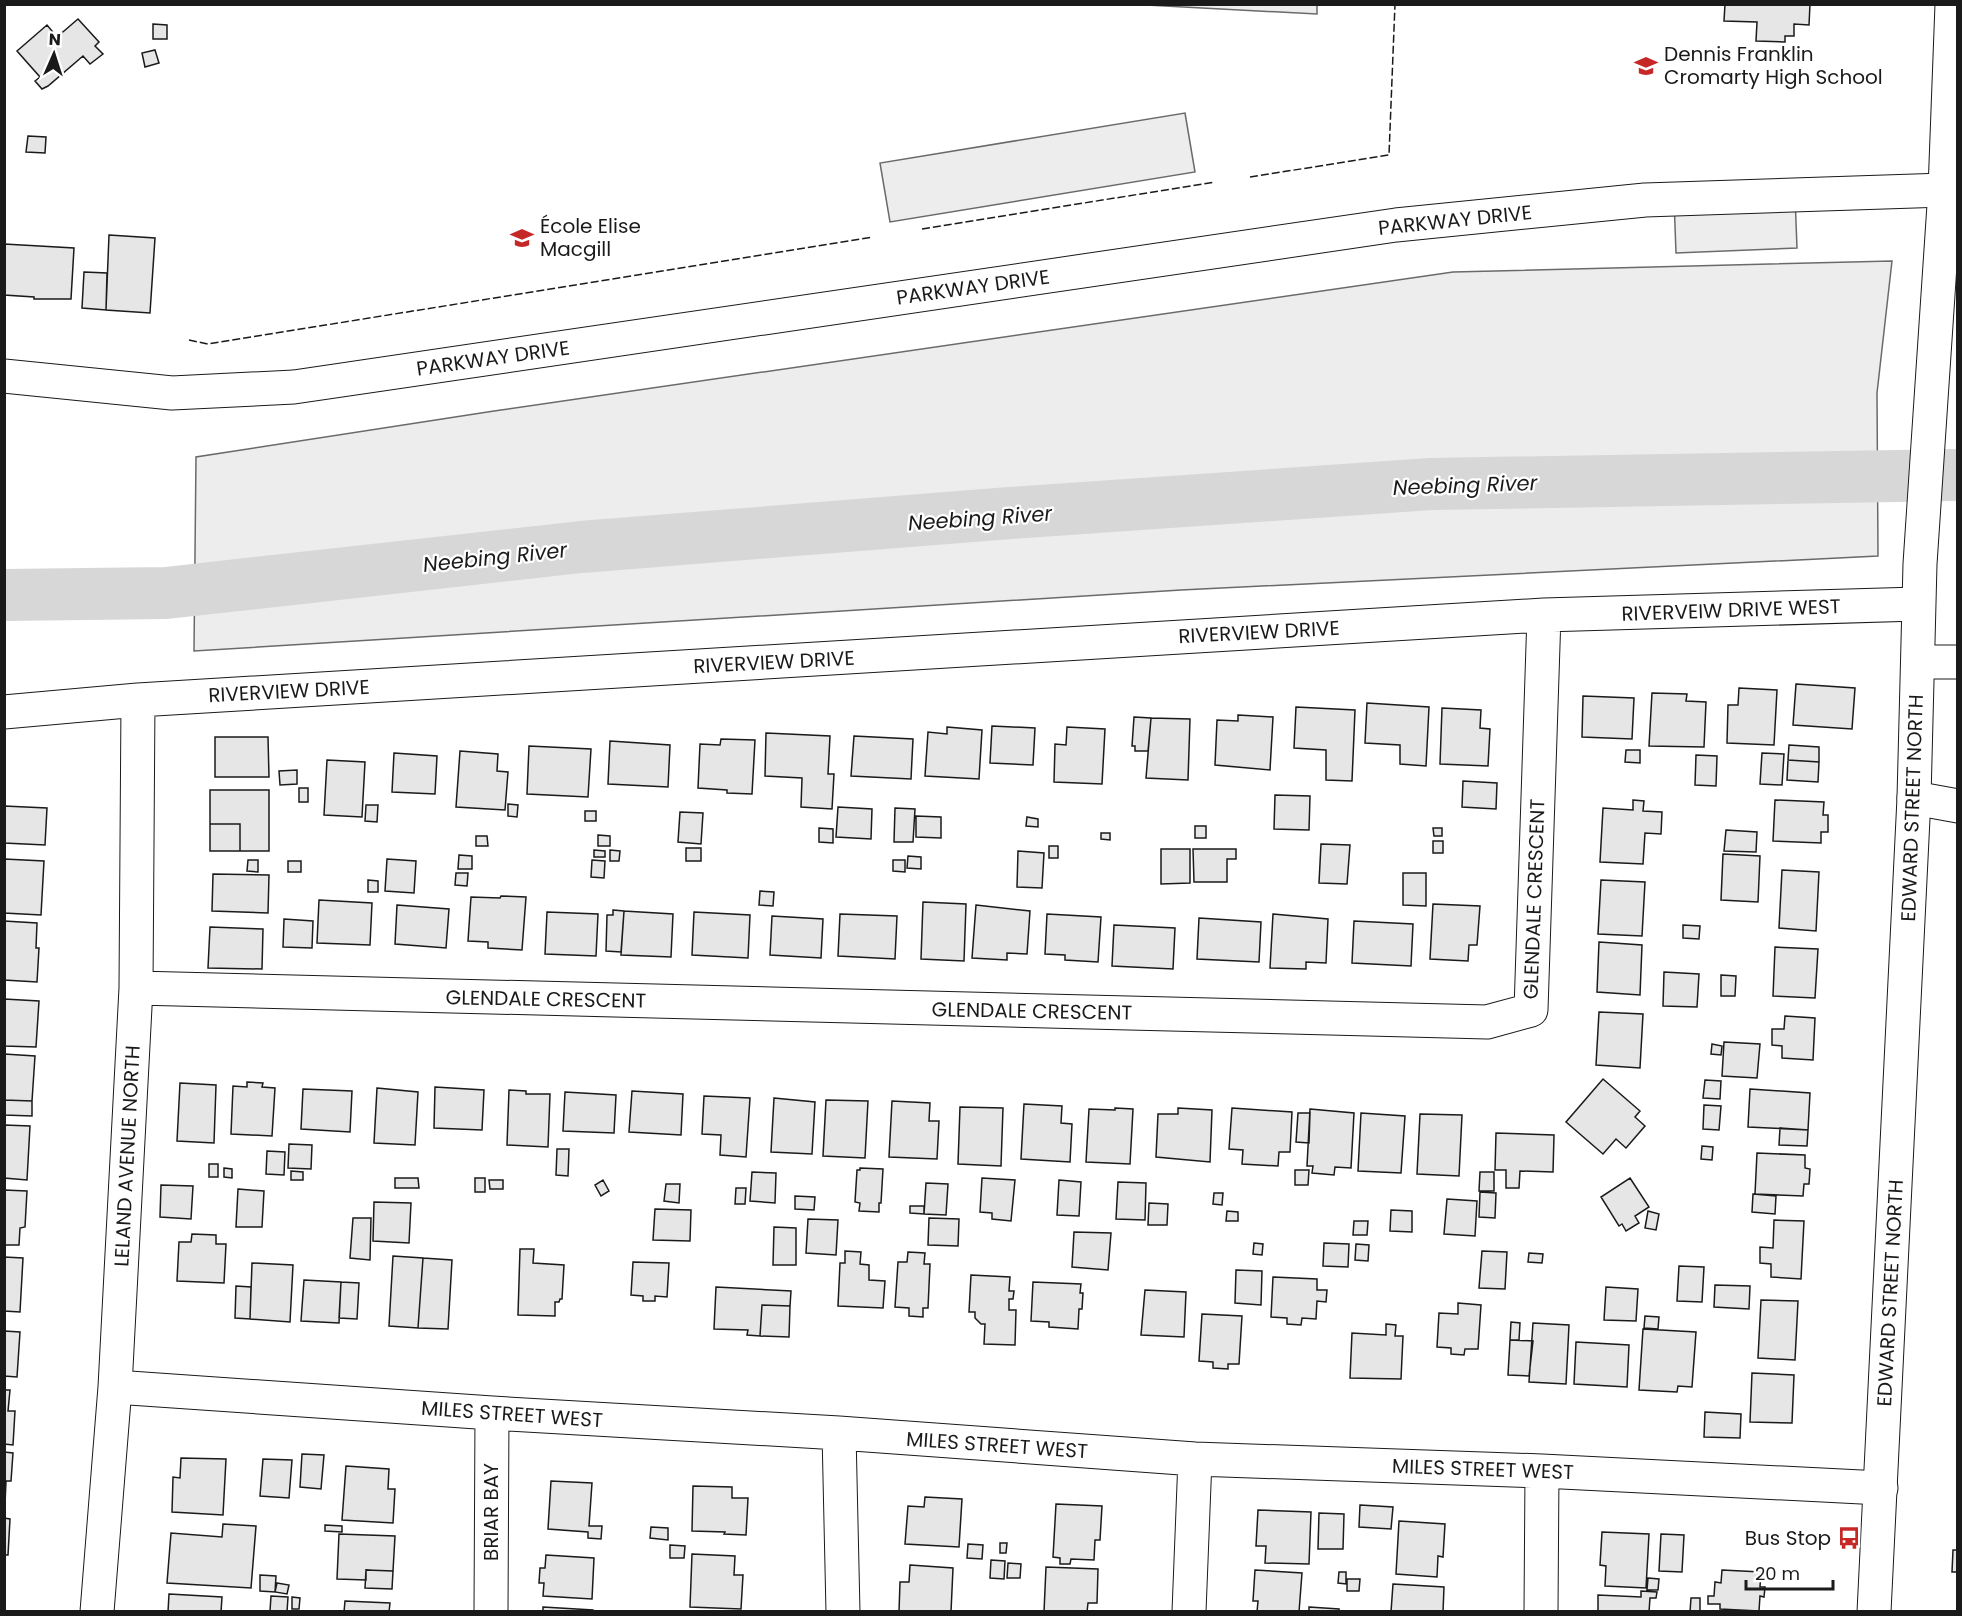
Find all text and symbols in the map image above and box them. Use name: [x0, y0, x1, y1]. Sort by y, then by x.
north arrow: [24, 24, 84, 84]
text: N: [48, 28, 61, 51]
place label: Dennis Franklin Cromarty High School: [1664, 40, 1883, 91]
school or university icon: Dennis Franklin Cromarty High School: [1633, 53, 1659, 79]
street label: PARKWAY DRIVE: [1377, 198, 1533, 242]
place label: École Elise Macgill: [540, 212, 641, 263]
school or university icon: École Elise Macgill: [509, 225, 535, 251]
street label: PARKWAY DRIVE: [895, 262, 1051, 312]
street label: PARKWAY DRIVE: [415, 333, 571, 383]
water label: Neebing River: [1392, 468, 1539, 502]
water label: Neebing River: [907, 498, 1054, 538]
water label: Neebing River: [422, 535, 570, 579]
street label: RIVERVEIW DRIVE WEST: [1621, 592, 1841, 628]
street label: RIVERVIEW DRIVE: [1178, 614, 1340, 650]
street label: RIVERVIEW DRIVE: [693, 644, 855, 680]
street label: RIVERVIEW DRIVE: [208, 673, 370, 709]
street label: EDWARD STREET NORTH: [1894, 694, 1930, 922]
street label: GLENDALE CRESCENT: [1517, 798, 1551, 1000]
street label: GLENDALE CRESCENT: [445, 983, 647, 1015]
street label: GLENDALE CRESCENT: [931, 995, 1133, 1027]
street label: LELAND AVENUE NORTH: [107, 1045, 147, 1267]
street label: EDWARD STREET NORTH: [1870, 1179, 1910, 1407]
street label: MILES STREET WEST: [420, 1394, 604, 1434]
street label: MILES STREET WEST: [905, 1425, 1089, 1465]
street label: MILES STREET WEST: [1392, 1452, 1575, 1486]
street label: BRIAR BAY: [477, 1463, 505, 1561]
place label: Bus Stop: [1745, 1524, 1831, 1552]
bus stop icon: Bus Stop: [1836, 1525, 1862, 1551]
scale bar: [1746, 1553, 1833, 1591]
text: 20 m: [1755, 1561, 1800, 1586]

